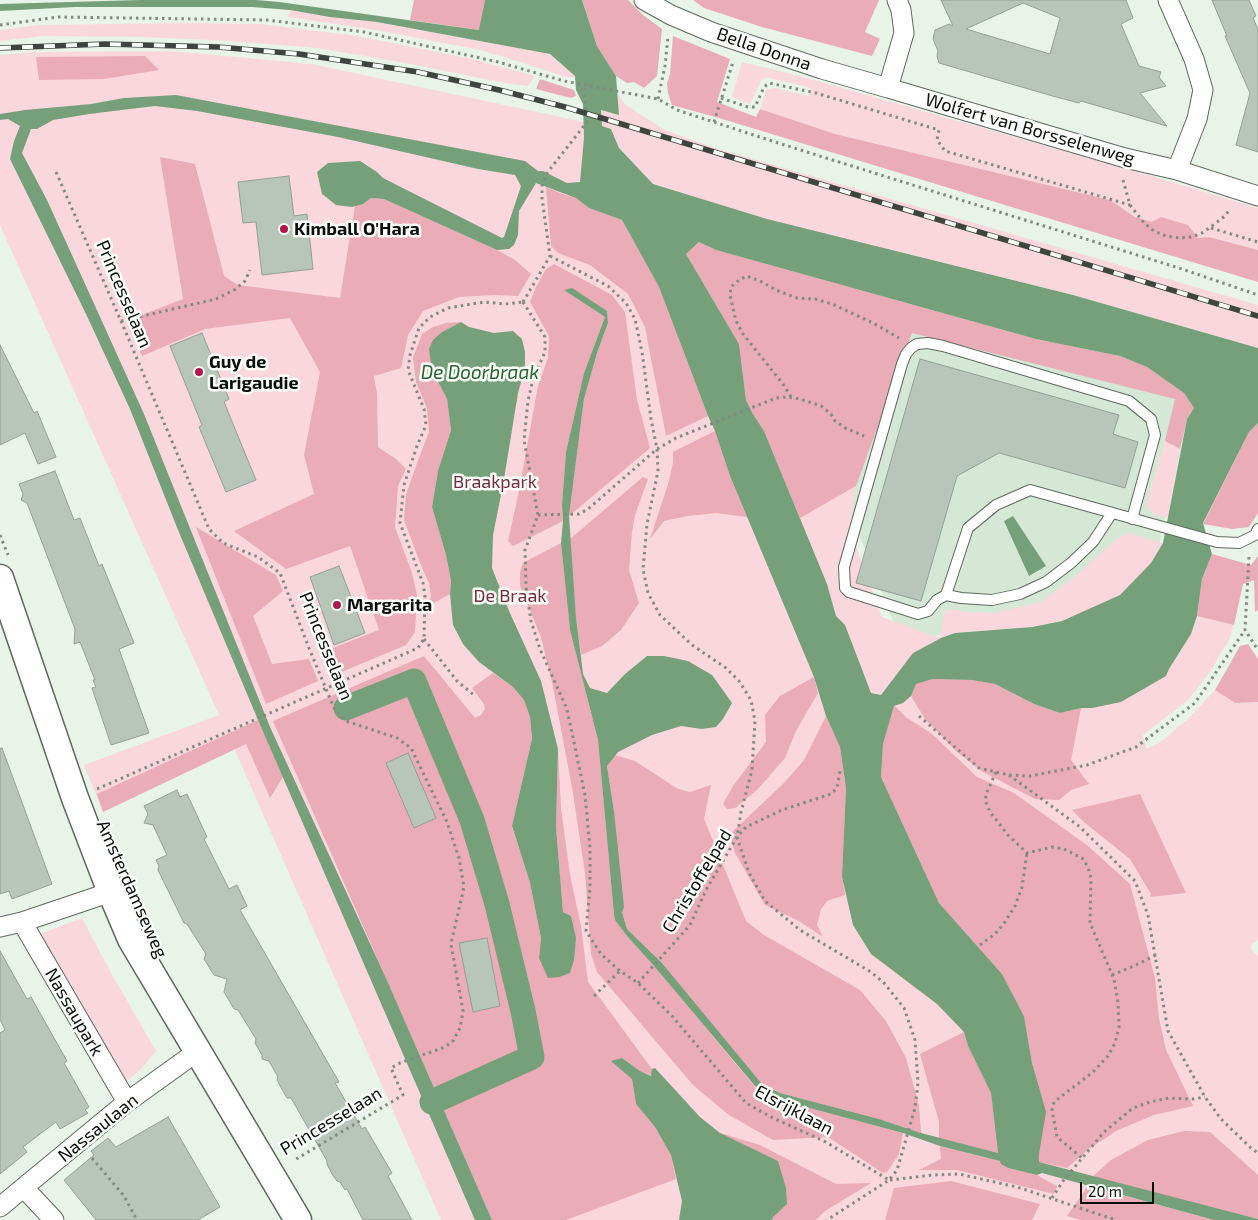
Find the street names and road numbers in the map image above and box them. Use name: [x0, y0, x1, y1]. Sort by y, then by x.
street label: Bella Donna: [714, 23, 814, 75]
street label: Wolfert van Borsselenweg: [923, 89, 1137, 169]
street label: Princesselaan: [92, 237, 156, 351]
street label: Princesselaan: [295, 589, 357, 703]
street label: Amsterdamseweg: [92, 817, 172, 961]
street label: Christoffelpad: [658, 825, 736, 937]
street label: Nassaupark: [40, 964, 108, 1060]
street label: Elsrijklaan: [751, 1080, 837, 1140]
street label: Princesselaan: [276, 1082, 386, 1160]
street label: Nassaulaan: [54, 1089, 142, 1167]

